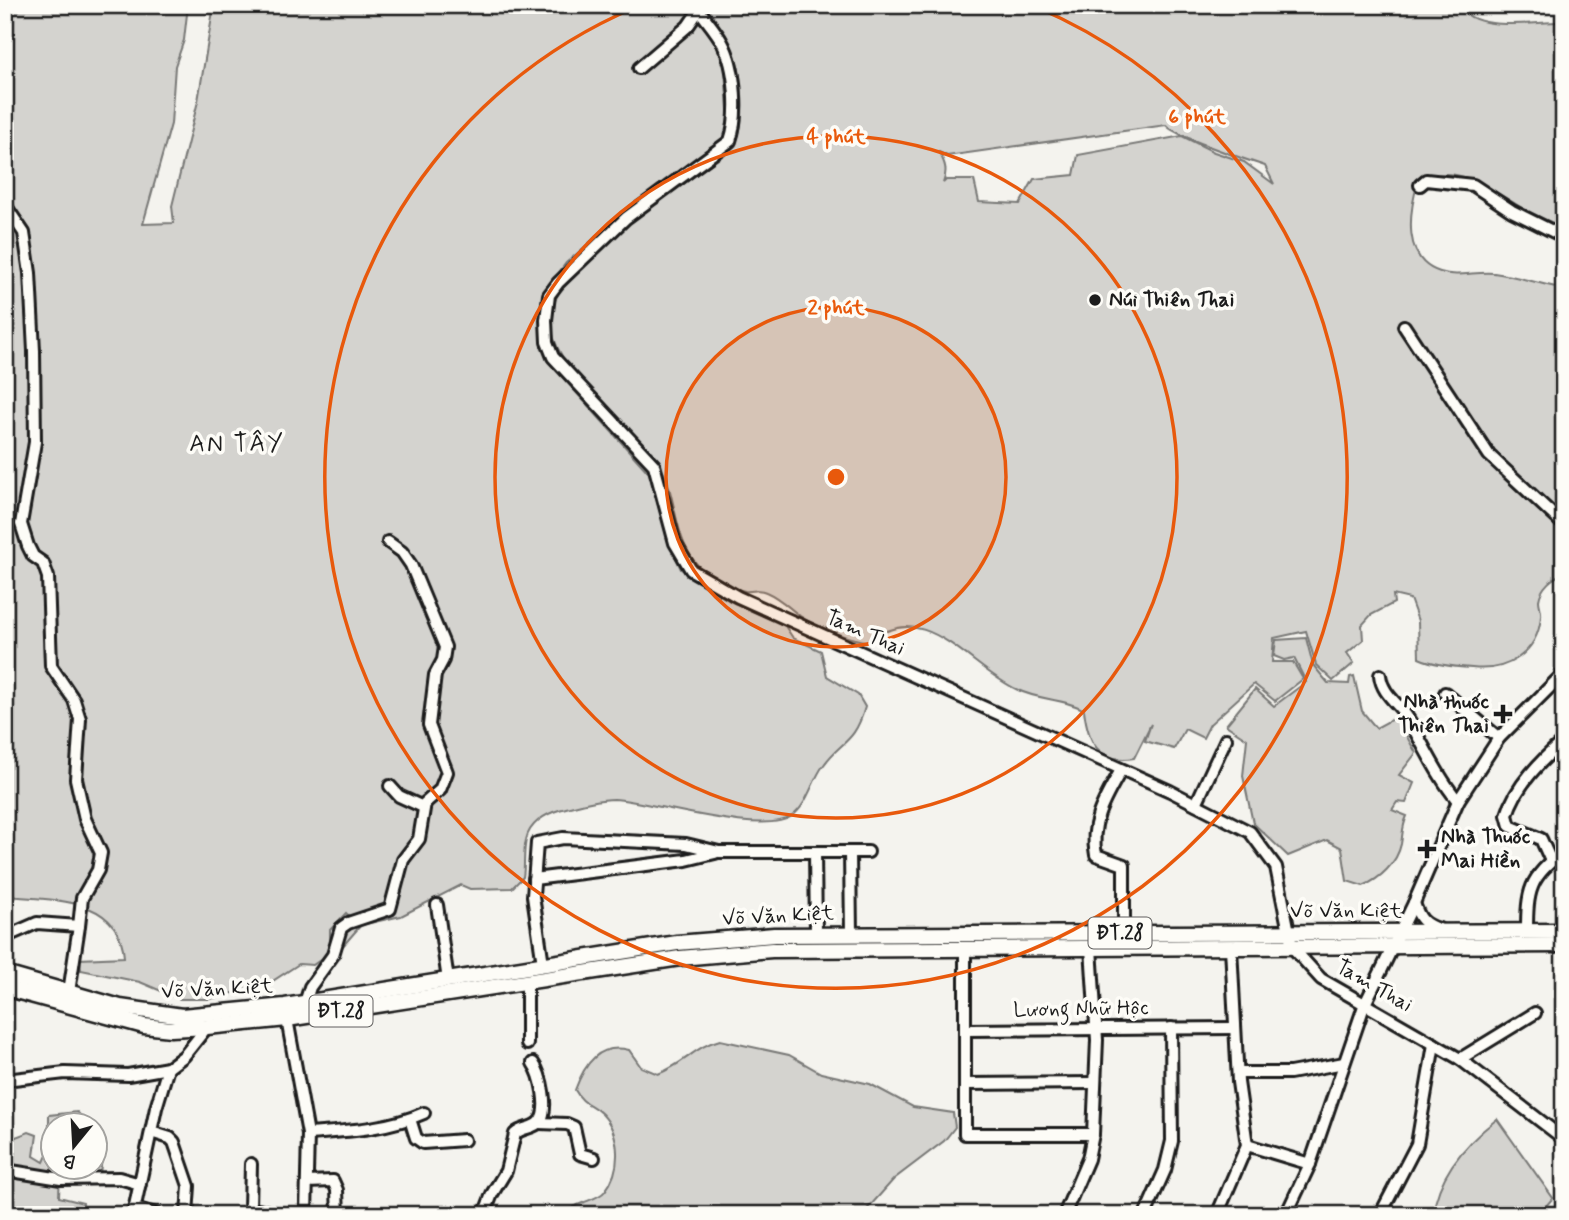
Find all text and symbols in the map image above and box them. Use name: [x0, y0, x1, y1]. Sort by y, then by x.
text: 6 phút: [1168, 103, 1226, 131]
text: 4 phút: [806, 123, 866, 151]
place label: Núi Thiên Thai: [1109, 286, 1234, 314]
marker: Núi Thiên Thai: [1087, 292, 1103, 308]
text: 2 phút: [807, 294, 865, 322]
district label: AN TÂY: [189, 429, 285, 460]
centre of rings: [824, 465, 848, 489]
street label: Tam Thai: [821, 603, 909, 663]
place label: Nhà thuốc Thiên Thai: [1398, 688, 1489, 740]
marker: Nhà thuốc Thiên Thai: [1495, 706, 1511, 722]
place label: Nhà Thuốc Mai Hiền: [1441, 823, 1531, 875]
marker: Nhà Thuốc Mai Hiền: [1419, 841, 1435, 857]
street label: Võ Văn Kiệt: [1290, 897, 1403, 925]
street label: Võ Văn Kiệt: [721, 899, 835, 933]
road number: ĐT.28: [1088, 917, 1152, 948]
street label: Tam Thai: [1331, 953, 1417, 1019]
street label: Võ Văn Kiệt: [160, 972, 274, 1006]
street label: Lương Nhữ Hộc: [1013, 994, 1149, 1026]
road number: ĐT.28: [310, 995, 372, 1026]
north arrow: [38, 1112, 108, 1182]
text: B: [60, 1147, 79, 1174]

